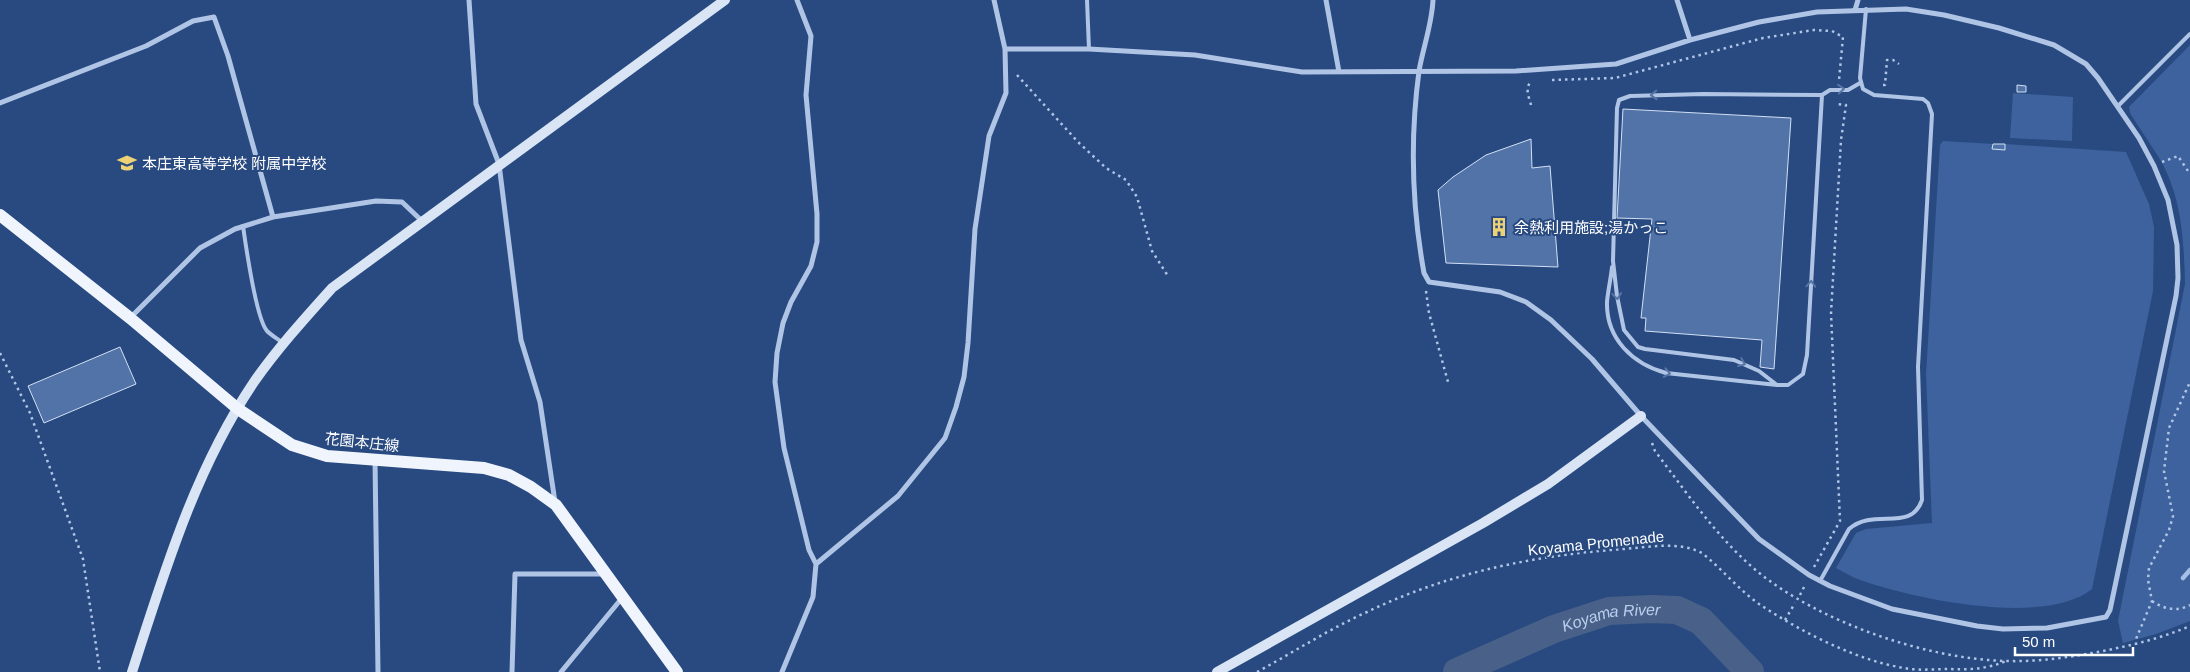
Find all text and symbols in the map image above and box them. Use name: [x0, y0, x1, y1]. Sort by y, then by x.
one-way arrow: [1838, 84, 1846, 95]
one-way arrow: [1650, 90, 1658, 101]
school or university icon: 本庄東高等学校 附属中学校: [116, 152, 138, 174]
place label: 本庄東高等学校 附属中学校: [142, 155, 326, 172]
building icon: 余熱利用施設;湯かっこ: [1488, 216, 1510, 238]
place label: 余熱利用施設;湯かっこ: [1514, 219, 1668, 236]
one-way arrow: [1806, 279, 1817, 287]
one-way arrow: [1611, 292, 1622, 300]
one-way arrow: [1737, 357, 1746, 367]
one-way arrow: [1663, 367, 1672, 377]
street label: 花園本庄線: [324, 430, 400, 454]
street label: Koyama Promenade: [1527, 527, 1665, 559]
water label: Koyama River: [1560, 600, 1661, 634]
scale bar: [2015, 624, 2132, 656]
text: 50 m: [2022, 633, 2055, 650]

